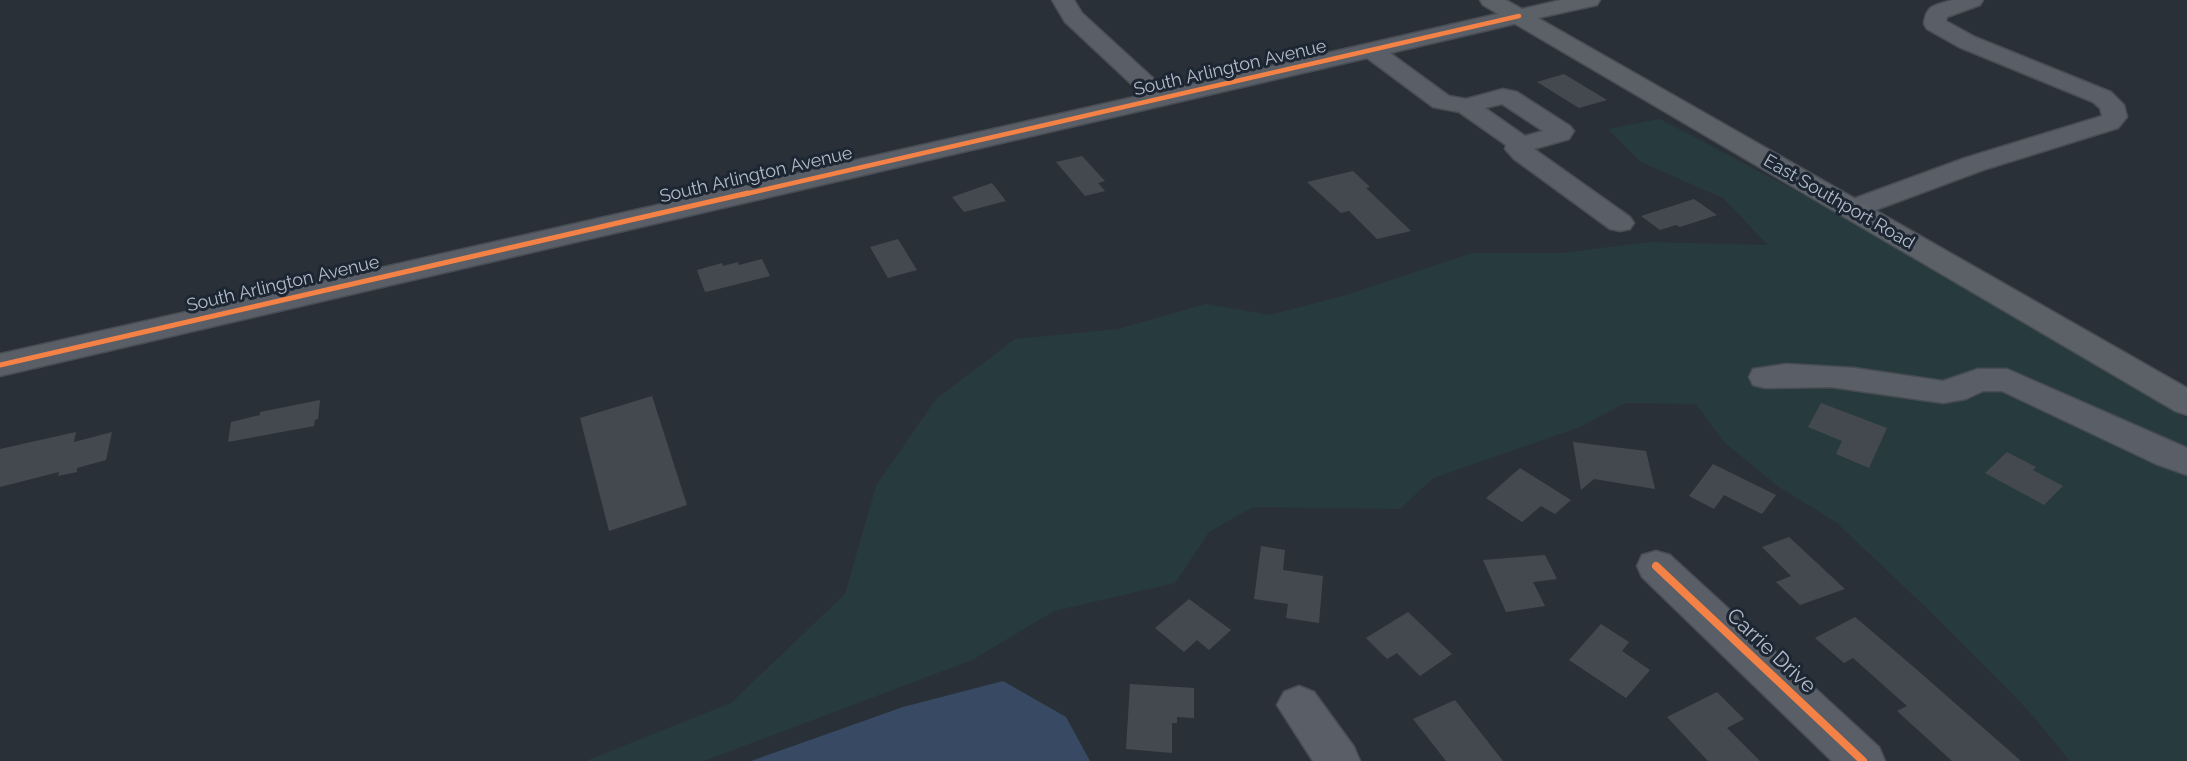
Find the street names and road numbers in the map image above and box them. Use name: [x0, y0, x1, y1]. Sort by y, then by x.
street label: South Arlington Avenue: [1132, 35, 1328, 101]
street label: South Arlington Avenue: [658, 142, 854, 208]
street label: East Southport Road: [1760, 150, 1918, 254]
street label: South Arlington Avenue: [185, 251, 381, 317]
street label: Carrie Drive: [1721, 603, 1821, 699]

